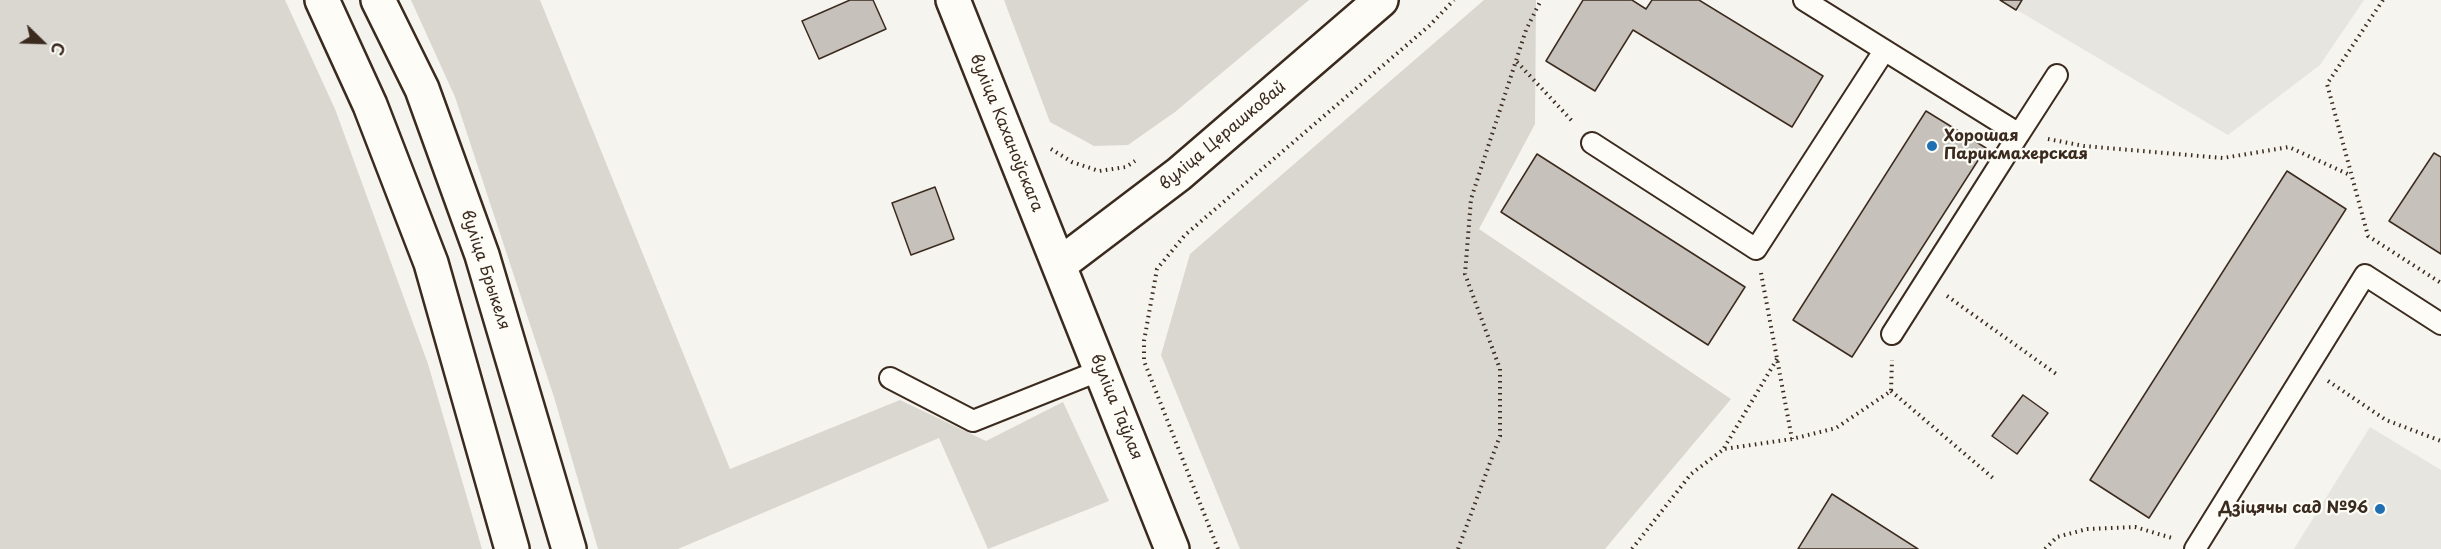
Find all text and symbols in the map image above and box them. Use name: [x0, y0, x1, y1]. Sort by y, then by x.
north arrow: [12, 12, 72, 72]
text: С: [45, 39, 72, 59]
street label: вуліца Каханоўскага: [965, 51, 1047, 215]
street label: вуліца Церашковай: [1156, 78, 1290, 194]
place label: Хорошая Парикмахерская: [1944, 127, 2088, 165]
marker: Хорошая Парикмахерская: [1925, 139, 1939, 153]
street label: вуліца Брыкеля: [457, 208, 513, 332]
street label: вуліца Таўлая: [1086, 351, 1146, 463]
place label: Дзіцячы сад №96: [2219, 499, 2368, 519]
marker: Дзіцячы сад №96: [2373, 502, 2387, 516]

